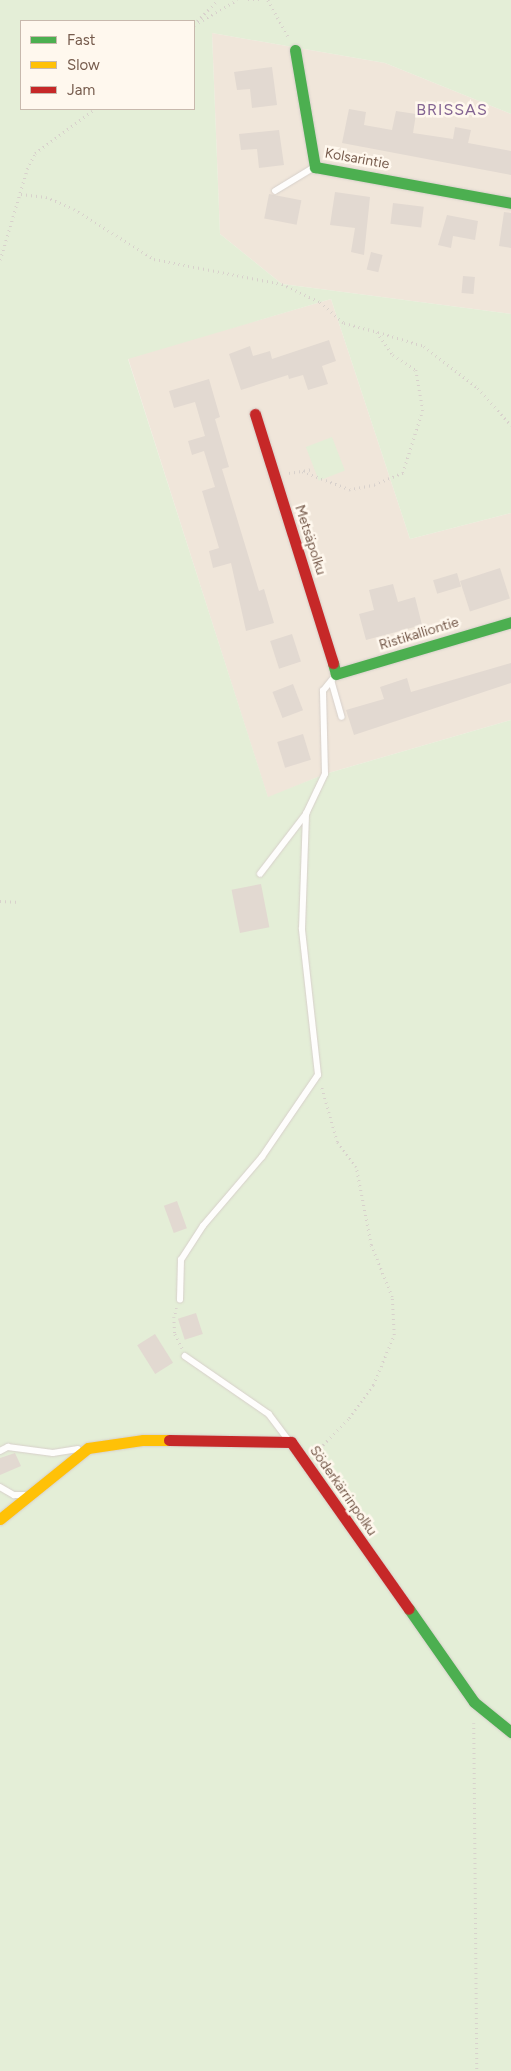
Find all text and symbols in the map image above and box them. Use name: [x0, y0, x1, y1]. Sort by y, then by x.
legend: [20, 20, 195, 110]
text: Fast: [67, 31, 95, 49]
text: Slow: [67, 56, 100, 74]
text: Jam: [67, 81, 95, 99]
district label: BRISSAS: [415, 100, 489, 120]
street label: Kolsarintie: [323, 145, 391, 173]
street label: Metsäpolku: [291, 503, 329, 577]
street label: Ristikalliontie: [377, 614, 461, 654]
street label: Söderkärrinpolku: [306, 1443, 380, 1539]

